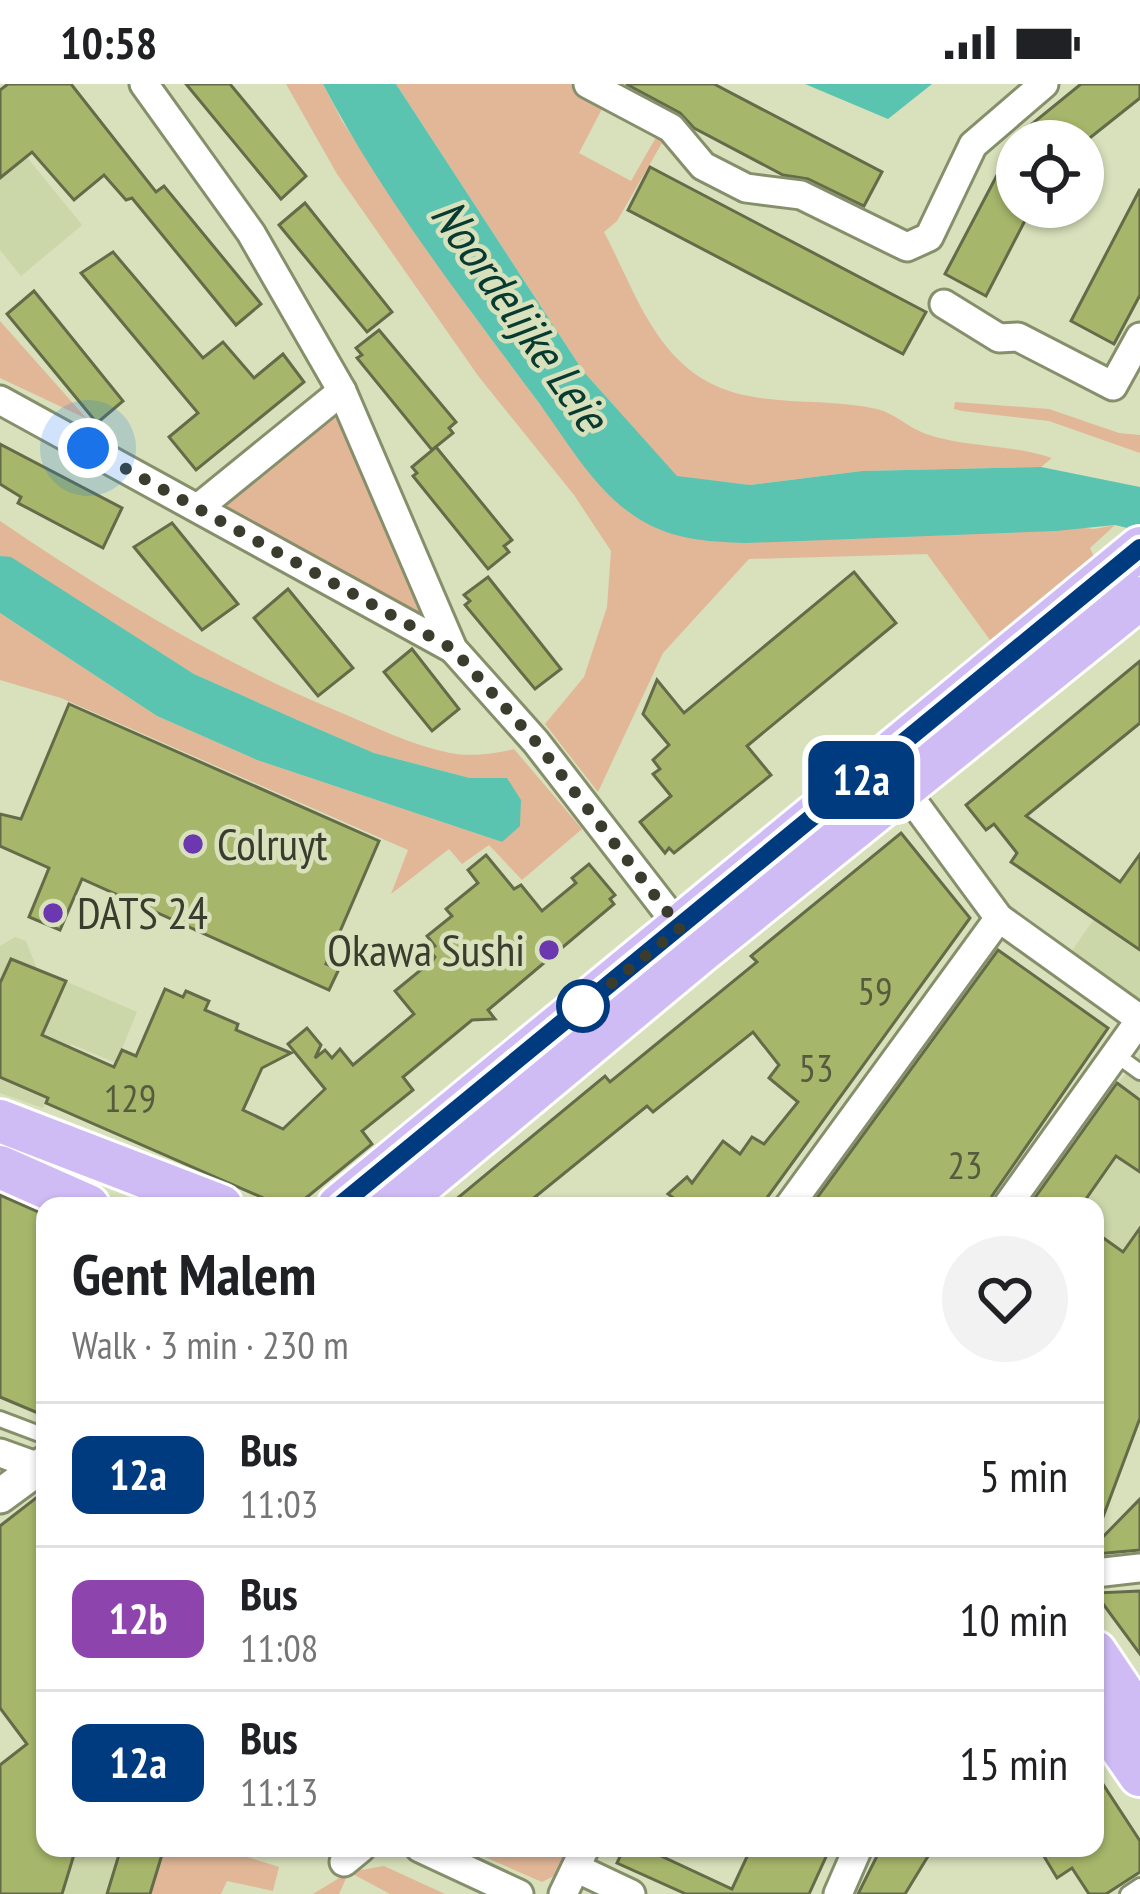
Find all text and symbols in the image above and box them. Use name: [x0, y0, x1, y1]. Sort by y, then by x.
text: 10:58: [60, 13, 157, 71]
map controls: [996, 120, 1104, 228]
button: locate: [996, 120, 1104, 228]
water label: Noordelijke Leie: [418, 186, 625, 445]
your location: [58, 418, 118, 478]
line badge: 12a: [792, 741, 930, 819]
text: 12a: [832, 752, 890, 807]
place label: Colruyt: [217, 814, 328, 872]
marker: Colruyt: [180, 831, 206, 857]
place label: DATS 24: [77, 883, 208, 941]
marker: DATS 24: [40, 900, 66, 926]
place label: Okawa Sushi: [327, 920, 525, 978]
marker: Okawa Sushi: [536, 937, 562, 963]
house number: 59: [857, 965, 893, 1016]
unlabelled marker: [558, 981, 608, 1031]
house number: 53: [798, 1042, 834, 1093]
house number: 129: [104, 1072, 156, 1123]
house number: 23: [947, 1139, 983, 1190]
button: heart: [942, 1236, 1068, 1362]
text: Gent Malem: [72, 1237, 316, 1311]
text: Walk · 3 min · 230 m: [72, 1319, 349, 1370]
text: Bus: [240, 1420, 298, 1478]
text: 5 min: [979, 1446, 1068, 1504]
text: 12a: [109, 1447, 167, 1502]
text: 11:03: [240, 1478, 318, 1529]
text: Bus: [240, 1564, 298, 1622]
text: 10 min: [959, 1590, 1068, 1648]
text: 12b: [109, 1591, 167, 1646]
text: 11:08: [240, 1622, 318, 1673]
text: Bus: [240, 1708, 298, 1766]
text: 15 min: [959, 1734, 1068, 1792]
text: 12a: [109, 1735, 167, 1790]
text: 11:13: [240, 1766, 318, 1817]

